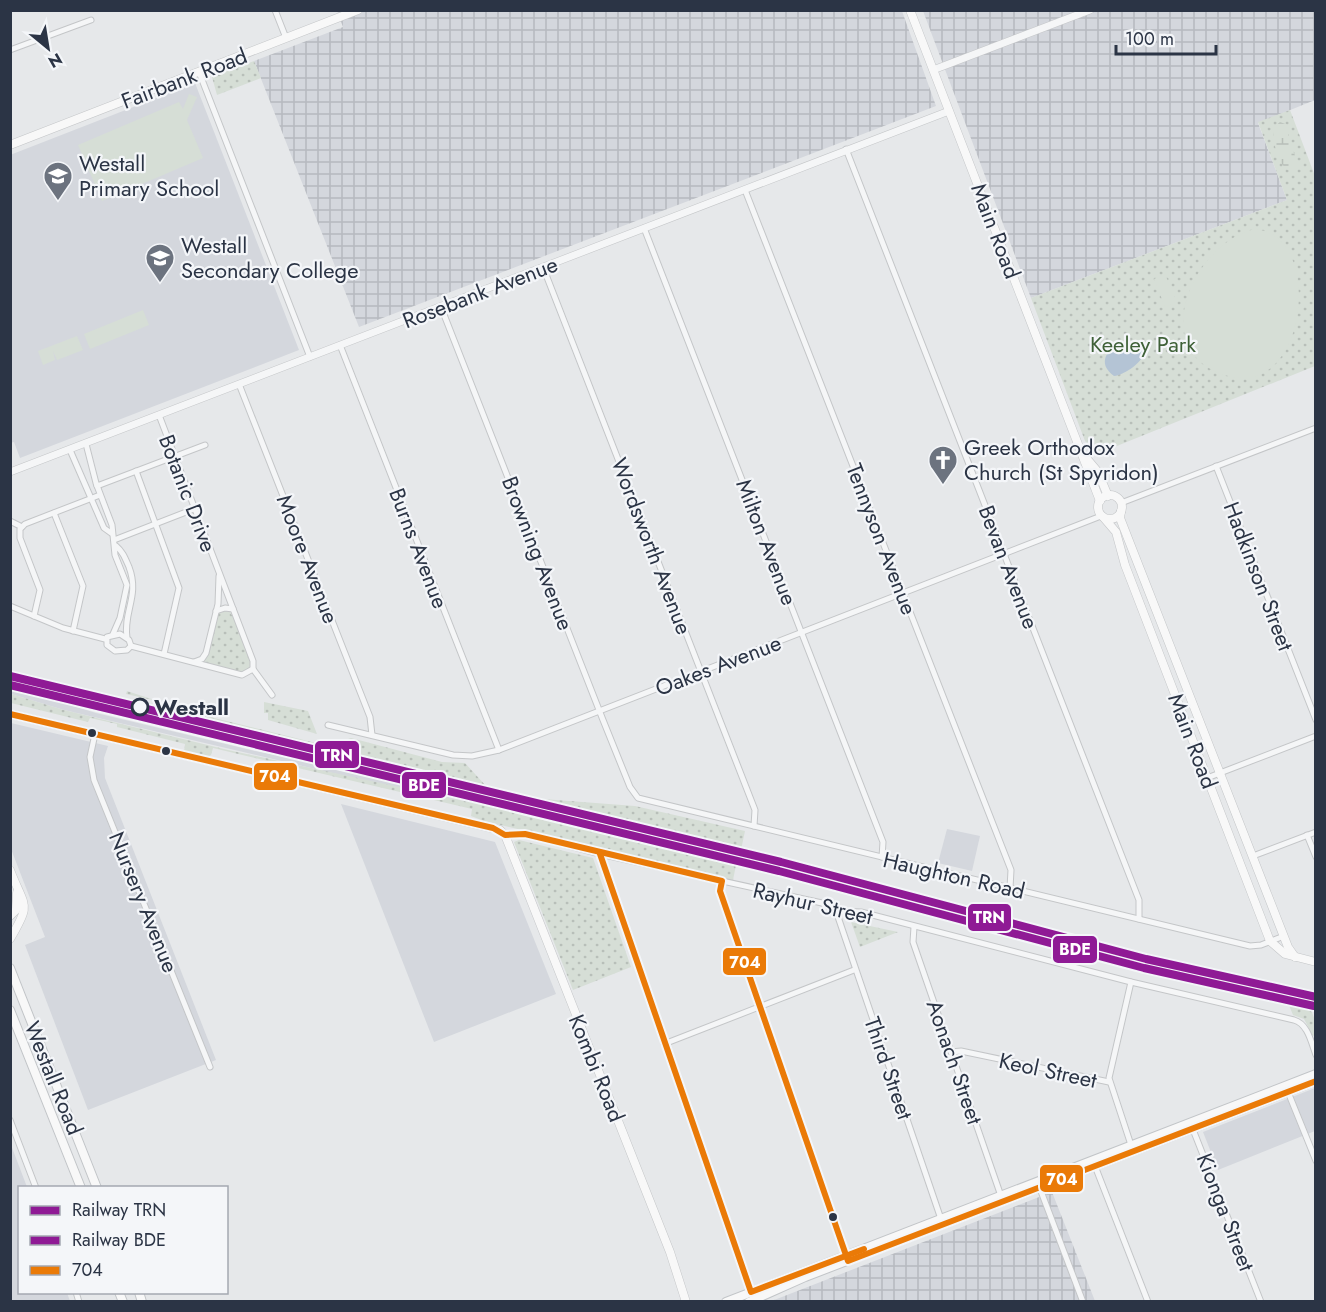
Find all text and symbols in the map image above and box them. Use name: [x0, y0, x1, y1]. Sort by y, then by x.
north arrow: [18, 18, 78, 78]
scale bar: [1116, 18, 1216, 56]
text: 100 m: [1125, 26, 1174, 52]
street label: Fairbank Road: [116, 39, 252, 117]
text: N: [44, 47, 67, 74]
place label: Westall Primary School: [79, 147, 219, 204]
school or university icon: Westall Primary School: [42, 160, 74, 202]
street label: Main Road: [963, 179, 1029, 283]
place label: Westall Secondary College: [181, 229, 358, 286]
school or university icon: Westall Secondary College: [144, 242, 176, 284]
street label: Rosebank Avenue: [398, 248, 562, 336]
park label: Keeley Park: [1090, 328, 1196, 360]
street label: Botanic Drive: [151, 430, 225, 556]
place label: Greek Orthodox Church (St Spyridon): [964, 431, 1159, 488]
church icon: Greek Orthodox Church (St Spyridon): [927, 444, 959, 486]
street label: Wordsworth Avenue: [604, 453, 700, 639]
street label: Tennyson Avenue: [838, 459, 926, 619]
street label: Browning Avenue: [494, 471, 582, 635]
street label: Milton Avenue: [728, 474, 806, 610]
street label: Burns Avenue: [381, 483, 457, 613]
street label: Moore Avenue: [269, 490, 347, 628]
street label: Hadkinson Street: [1216, 497, 1302, 656]
street label: Bevan Avenue: [971, 500, 1047, 634]
street label: Oakes Avenue: [650, 626, 786, 704]
street label: Main Road: [1160, 689, 1226, 793]
place label: Westall: [154, 691, 229, 723]
marker: Westall: [131, 698, 149, 716]
unlabelled marker: [86, 727, 98, 739]
line badge: TRN: [314, 740, 360, 769]
text: TRN: [321, 744, 353, 767]
unlabelled marker: [160, 745, 172, 757]
line badge: 704: [253, 762, 298, 791]
text: 704: [259, 765, 291, 788]
line badge: BDE: [401, 771, 447, 799]
text: BDE: [408, 774, 440, 797]
street label: Nursery Avenue: [101, 827, 187, 977]
street label: Haughton Road: [880, 843, 1028, 907]
street label: Rayhur Street: [750, 874, 877, 932]
line badge: TRN: [967, 903, 1012, 932]
text: TRN: [973, 906, 1005, 929]
line badge: BDE: [1052, 935, 1098, 964]
text: BDE: [1059, 938, 1091, 961]
line badge: 704: [722, 947, 767, 976]
text: 704: [729, 951, 761, 974]
street label: Aonach Street: [919, 995, 991, 1129]
street label: Kombi Road: [561, 1009, 633, 1127]
street label: Third Street: [857, 1012, 922, 1124]
street label: Westall Road: [17, 1016, 91, 1140]
street label: Keol Street: [996, 1044, 1101, 1096]
street label: Kionga Street: [1189, 1148, 1263, 1276]
line badge: 704: [1039, 1164, 1084, 1193]
text: 704: [1046, 1168, 1078, 1191]
legend: [18, 1186, 228, 1294]
text: Railway TRN: [72, 1197, 166, 1223]
unlabelled marker: [827, 1211, 839, 1223]
text: Railway BDE: [72, 1227, 166, 1253]
text: 704: [72, 1257, 103, 1283]

